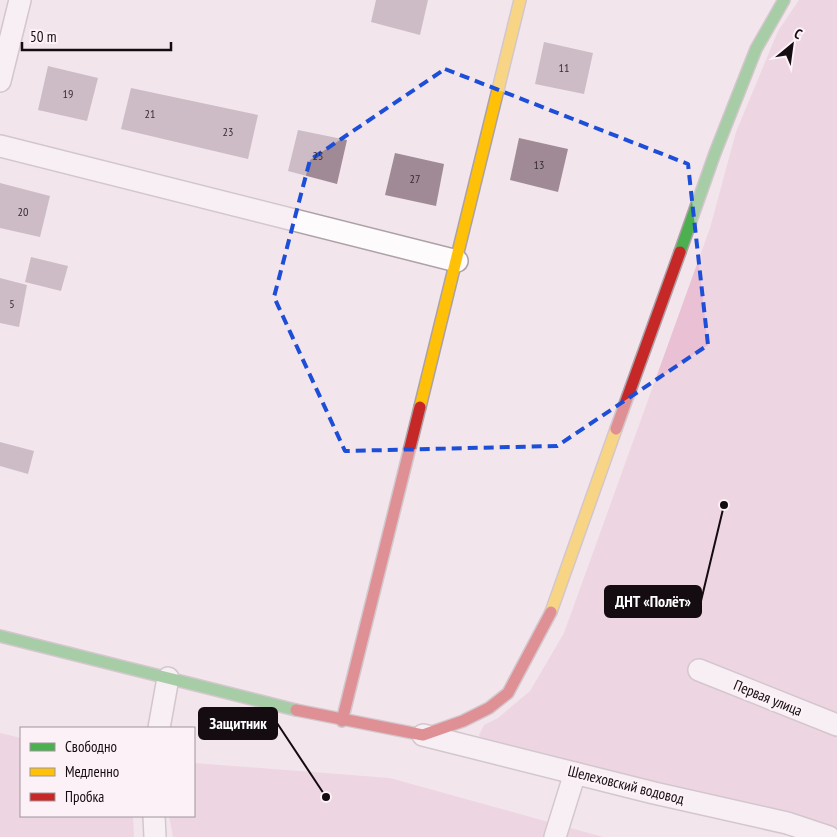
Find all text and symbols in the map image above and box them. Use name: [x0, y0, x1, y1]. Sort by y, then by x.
scale bar: [22, 20, 171, 52]
north arrow: [767, 20, 817, 70]
text: С: [791, 24, 806, 43]
text: 50 m: [30, 27, 56, 46]
house number: 11: [559, 60, 569, 75]
house number: 19: [63, 86, 73, 101]
house number: 21: [145, 106, 155, 121]
house number: 23: [223, 124, 233, 139]
house number: 25: [313, 148, 323, 163]
house number: 13: [534, 157, 544, 172]
house number: 27: [410, 171, 420, 186]
house number: 20: [18, 204, 28, 219]
house number: 5: [9, 296, 15, 311]
callout: ДНТ «Полёт»: [605, 586, 701, 617]
text: ДНТ «Полёт»: [615, 591, 691, 611]
street label: Первая улица: [731, 675, 805, 720]
callout: Защитник: [199, 708, 277, 739]
text: Защитник: [209, 713, 267, 733]
legend: [20, 727, 195, 817]
text: Свободно: [65, 737, 117, 756]
street label: Шелеховский водовод: [566, 761, 687, 808]
text: Медленно: [65, 762, 119, 781]
text: Пробка: [65, 787, 104, 806]

